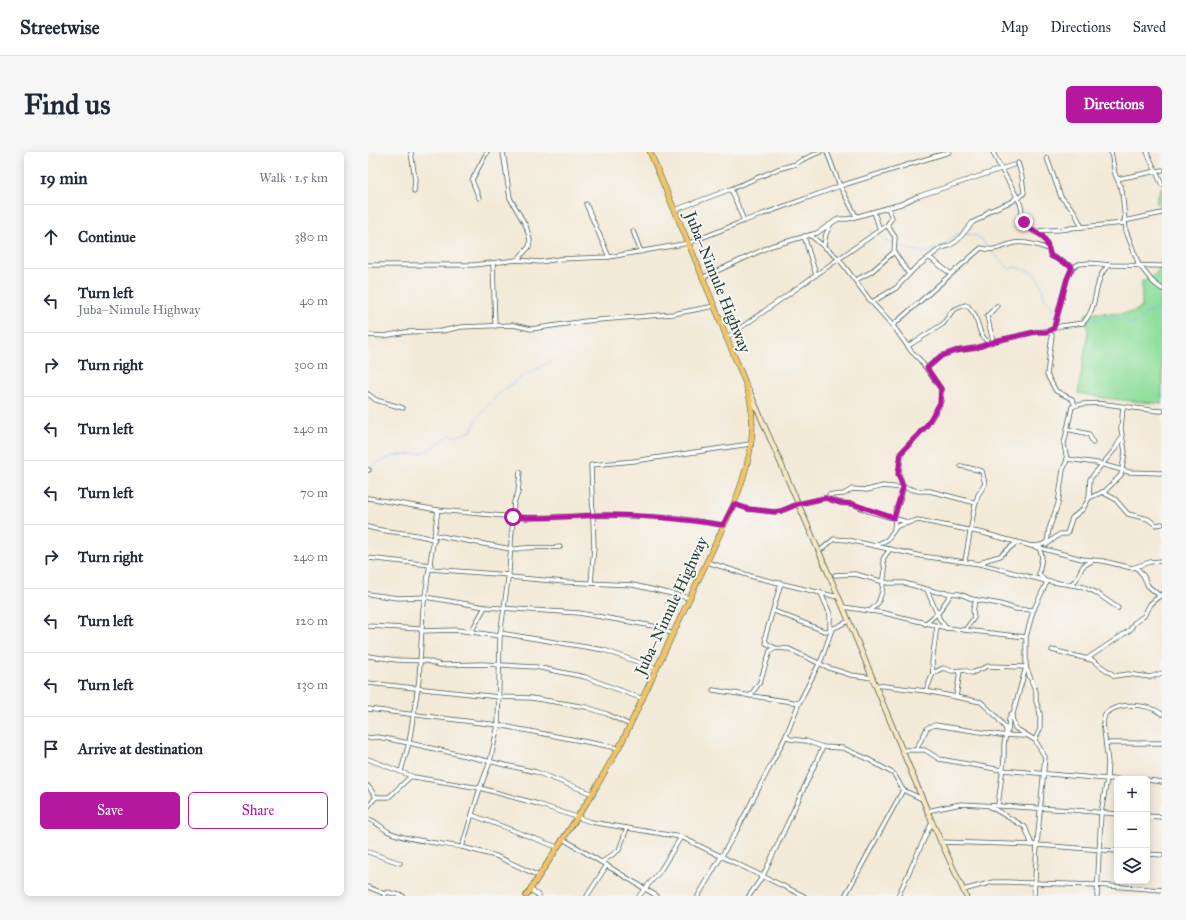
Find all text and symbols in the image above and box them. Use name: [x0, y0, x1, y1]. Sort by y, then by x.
text: Streetwise: [20, 16, 100, 39]
text: Map: [1001, 19, 1028, 36]
text: Directions: [1050, 19, 1111, 36]
text: Saved: [1133, 19, 1166, 36]
button: Directions: [1066, 86, 1162, 123]
text: Find us: [24, 87, 110, 122]
text: 19 min: [40, 168, 88, 189]
text: Walk · 1.5 km: [259, 170, 328, 186]
street label: Juba–Nimule Highway: [679, 207, 755, 356]
route end: [1015, 213, 1033, 231]
icon: ahead: [40, 226, 62, 248]
text: Continue: [78, 228, 136, 246]
text: 380 m: [295, 229, 328, 245]
text: Turn left: [78, 284, 134, 302]
icon: left: [40, 290, 62, 312]
text: 40 m: [299, 293, 328, 309]
text: Juba–Nimule Highway: [78, 302, 200, 318]
icon: right: [40, 354, 62, 376]
text: Turn right: [78, 356, 143, 374]
text: 300 m: [294, 357, 328, 373]
icon: left: [40, 418, 62, 440]
text: Turn left: [78, 420, 134, 438]
text: 240 m: [293, 421, 328, 437]
icon: left: [40, 482, 62, 504]
text: Turn left: [78, 484, 134, 502]
text: 70 m: [300, 485, 328, 501]
route start: [504, 508, 522, 526]
street label: Juba–Nimule Highway: [630, 533, 713, 680]
icon: right: [40, 546, 62, 568]
text: Turn right: [78, 548, 143, 566]
text: 240 m: [293, 549, 328, 565]
icon: left: [40, 610, 62, 632]
text: Turn left: [78, 612, 134, 630]
text: 120 m: [295, 613, 328, 629]
icon: left: [40, 674, 62, 696]
text: Turn left: [78, 676, 134, 694]
text: 130 m: [296, 677, 328, 693]
icon: arrive: [40, 738, 62, 760]
text: Arrive at destination: [78, 740, 203, 758]
map controls: [1114, 776, 1150, 884]
button: +: [1114, 776, 1150, 812]
button: Save: [40, 792, 180, 829]
button: Share: [188, 792, 328, 829]
button: −: [1114, 812, 1150, 848]
button: layers: [1114, 848, 1150, 884]

